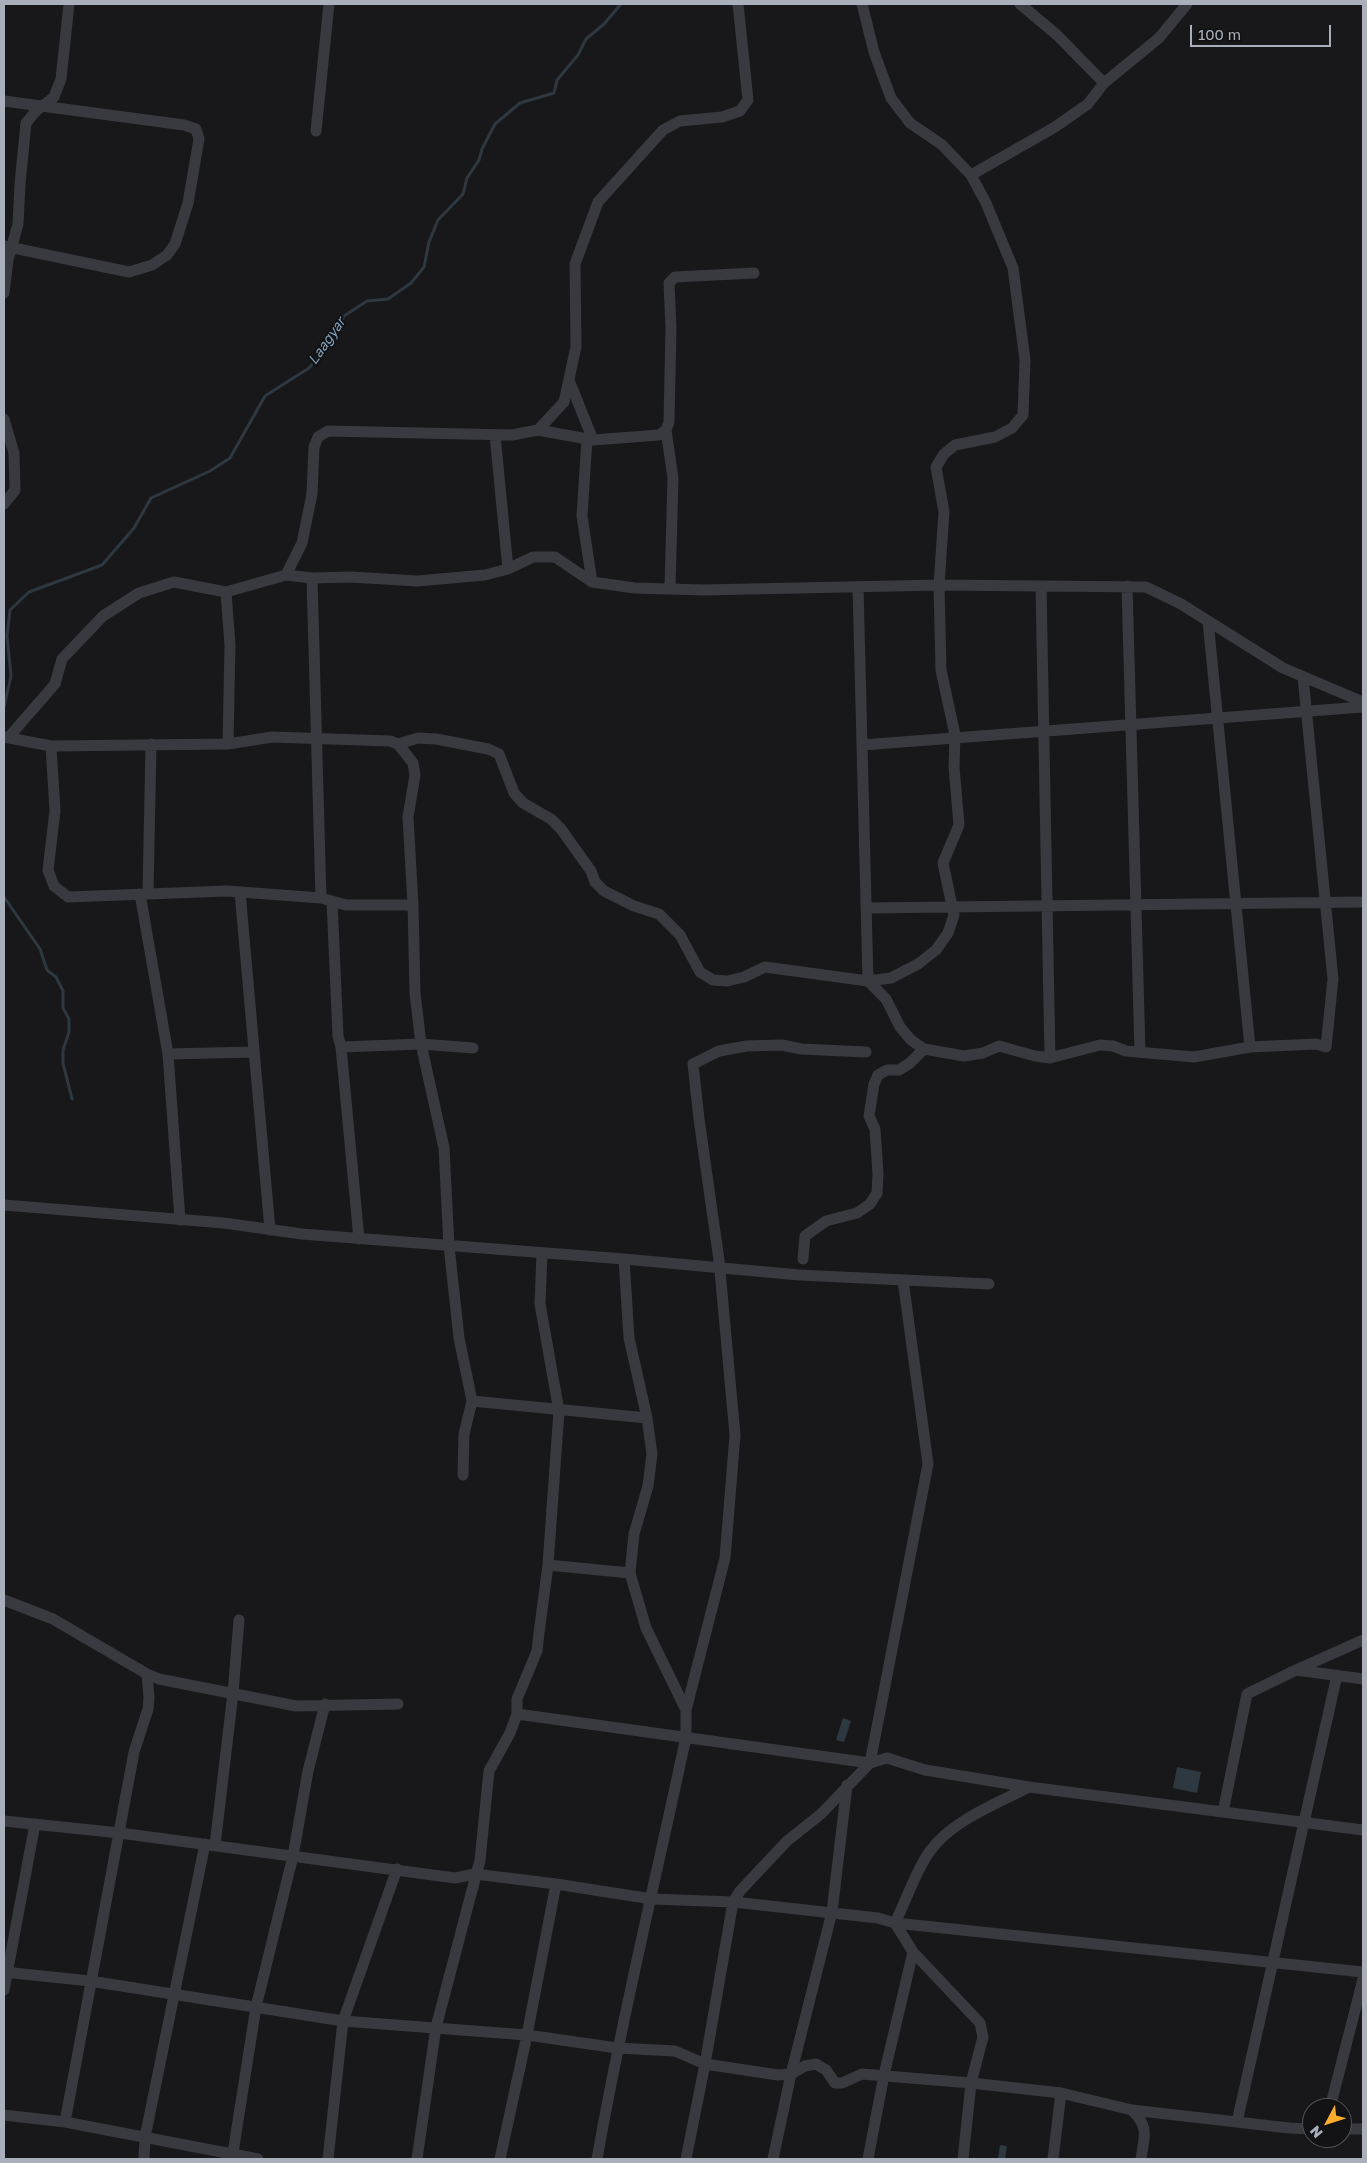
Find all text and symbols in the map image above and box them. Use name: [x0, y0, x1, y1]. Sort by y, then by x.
scale bar: [1192, 15, 1333, 47]
text: 100 m: [1198, 25, 1241, 43]
water label: Laagyar: [305, 314, 349, 368]
north arrow: [1302, 2098, 1352, 2148]
text: N: [1306, 2123, 1326, 2142]

